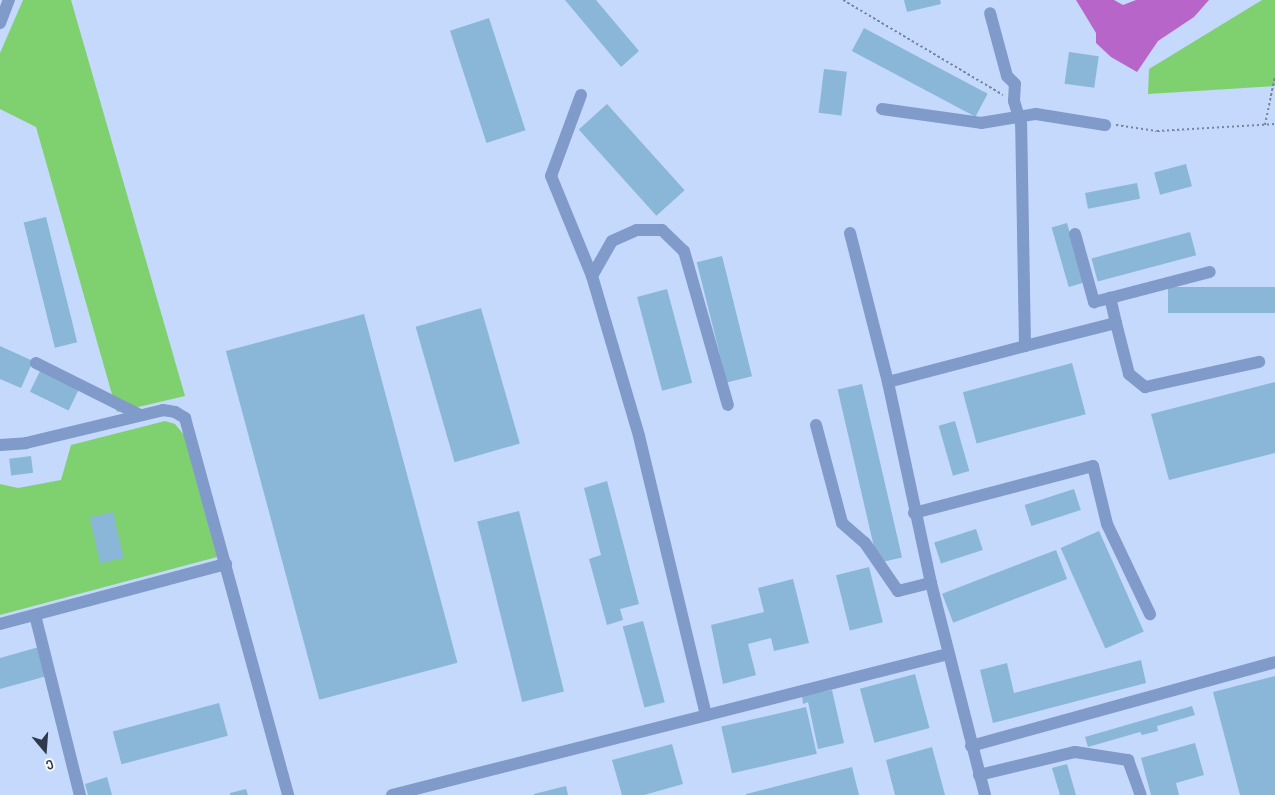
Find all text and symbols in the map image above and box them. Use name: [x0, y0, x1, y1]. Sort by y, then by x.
north arrow: [20, 725, 70, 775]
text: С: [44, 756, 56, 774]

